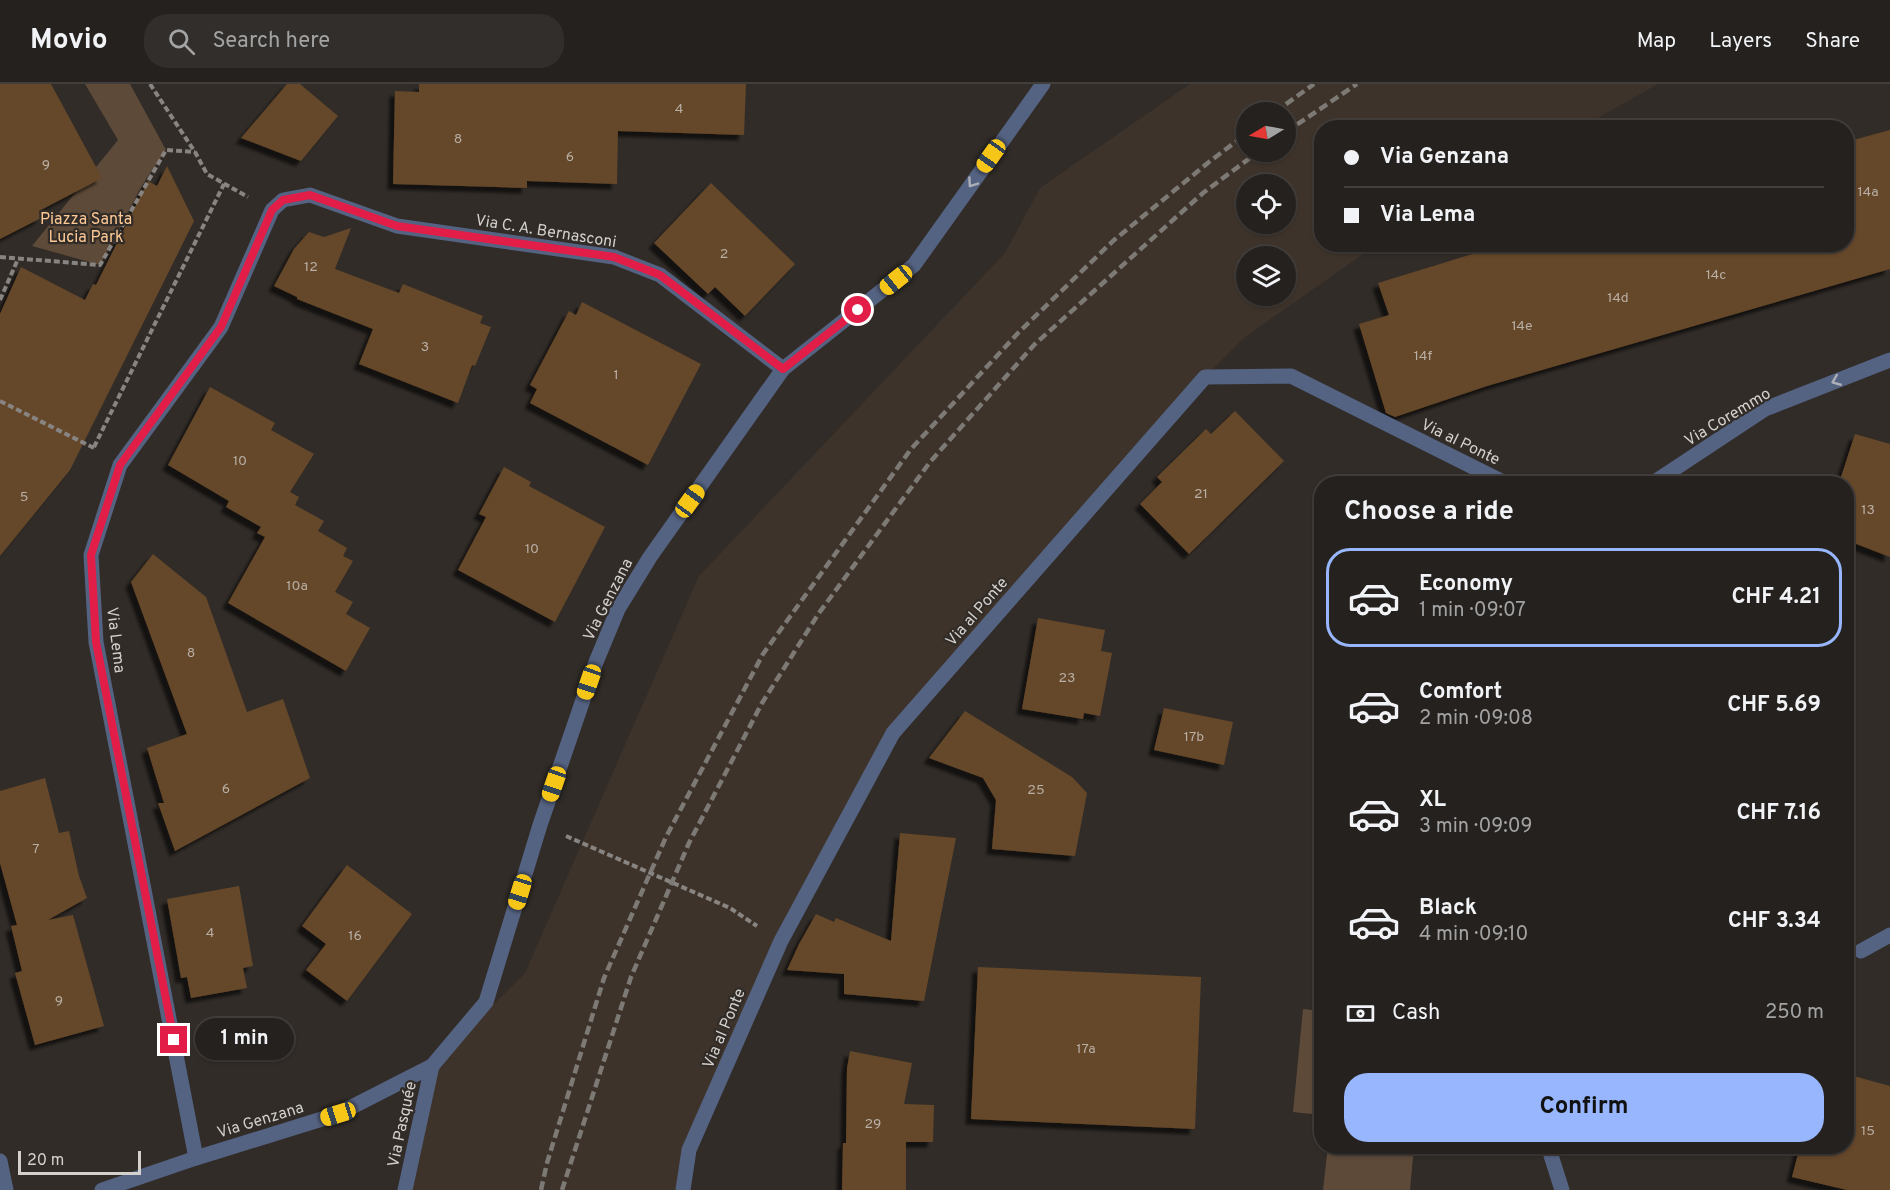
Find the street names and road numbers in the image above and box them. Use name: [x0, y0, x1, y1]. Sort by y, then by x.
street label: Via C. A. Bernasconi: [474, 211, 618, 253]
street label: Via Coremmo: [1681, 384, 1775, 451]
street label: Via al Ponte: [1417, 415, 1503, 470]
street label: Via Genzana: [580, 555, 638, 644]
street label: Via al Ponte: [942, 574, 1013, 651]
street label: Via Lema: [101, 606, 129, 674]
street label: Via al Ponte: [699, 986, 751, 1072]
street label: Via Pasquée: [384, 1080, 422, 1169]
street label: Via Genzana: [215, 1098, 306, 1144]

